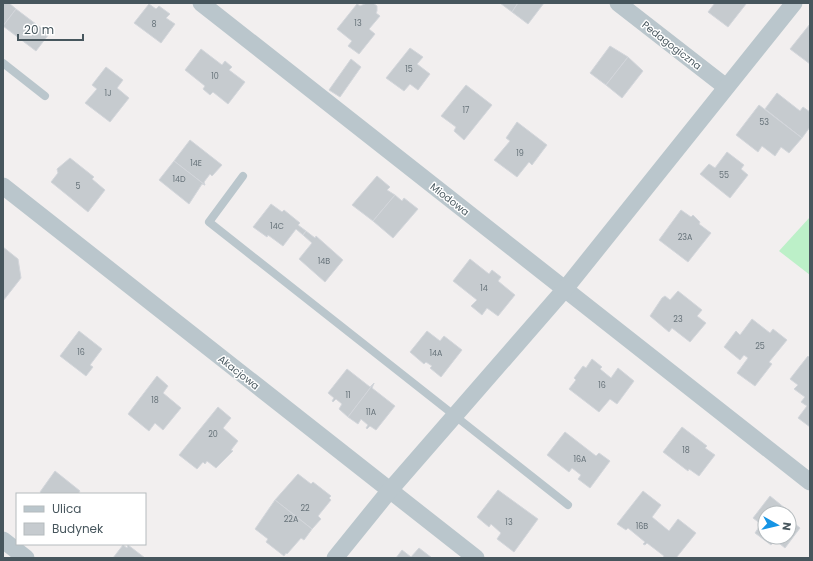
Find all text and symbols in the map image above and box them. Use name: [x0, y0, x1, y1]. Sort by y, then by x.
scale bar: [18, 16, 83, 42]
street label: Pedagogiczna: [639, 17, 705, 73]
house number: 13: [354, 18, 362, 29]
house number: 8: [151, 19, 157, 30]
text: 20 m: [24, 21, 54, 38]
house number: 15: [405, 64, 413, 75]
house number: 10: [211, 71, 219, 82]
house number: 1J: [105, 88, 111, 99]
house number: 17: [463, 105, 470, 116]
house number: 53: [759, 117, 769, 128]
house number: 19: [516, 148, 524, 159]
house number: 14E: [190, 158, 202, 169]
house number: 55: [719, 170, 729, 181]
house number: 14D: [172, 174, 186, 185]
street label: Miodowa: [427, 179, 472, 219]
house number: 5: [75, 181, 81, 192]
house number: 14C: [270, 221, 284, 232]
house number: 23A: [678, 232, 693, 243]
house number: 14B: [318, 256, 330, 267]
house number: 14: [480, 283, 488, 294]
house number: 23: [673, 314, 683, 325]
house number: 25: [755, 341, 765, 352]
house number: 16: [77, 347, 85, 358]
house number: 14A: [430, 348, 443, 359]
street label: Akacjowa: [215, 352, 262, 393]
house number: 16: [598, 380, 606, 391]
house number: 11: [345, 390, 351, 401]
house number: 18: [151, 395, 159, 406]
house number: 11A: [366, 407, 377, 418]
house number: 20: [208, 429, 218, 440]
house number: 18: [682, 445, 690, 456]
house number: 16A: [573, 454, 587, 465]
legend: [16, 493, 146, 545]
text: Ulica: [52, 500, 81, 517]
house number: 22: [300, 503, 310, 514]
north arrow: [757, 505, 797, 545]
house number: 22A: [284, 514, 299, 525]
house number: 13: [505, 517, 513, 528]
text: Budynek: [52, 520, 104, 537]
house number: 16B: [636, 521, 648, 532]
text: N: [778, 521, 795, 532]

